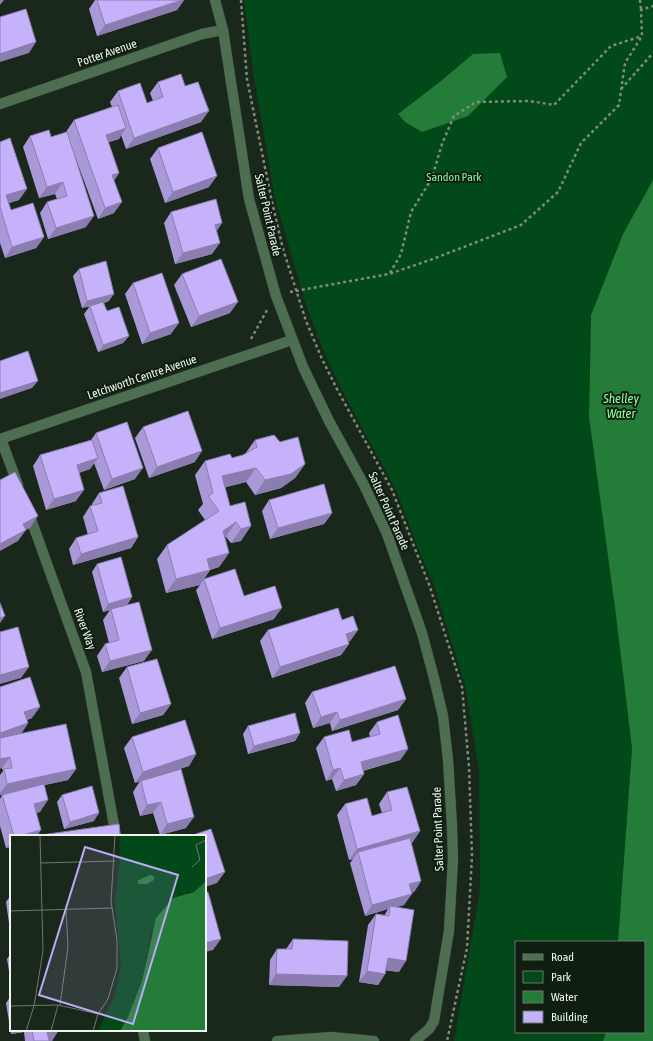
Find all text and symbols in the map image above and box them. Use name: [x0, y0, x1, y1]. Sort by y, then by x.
street label: Potter Avenue: [75, 36, 139, 70]
park label: Sandon Park: [426, 170, 482, 184]
street label: Salter Point Parade: [252, 172, 284, 258]
street label: Letchworth Centre Avenue: [86, 352, 198, 402]
water label: Shelley Water: [602, 391, 639, 421]
street label: Salter Point Parade: [366, 470, 412, 552]
street label: River Way: [71, 606, 99, 652]
street label: Salter Point Parade: [430, 787, 446, 871]
inset map: [10, 835, 206, 1031]
legend: [515, 941, 645, 1033]
text: Road: [551, 950, 574, 964]
text: Park: [551, 970, 572, 984]
text: Water: [551, 990, 578, 1004]
text: Building: [551, 1010, 589, 1024]

